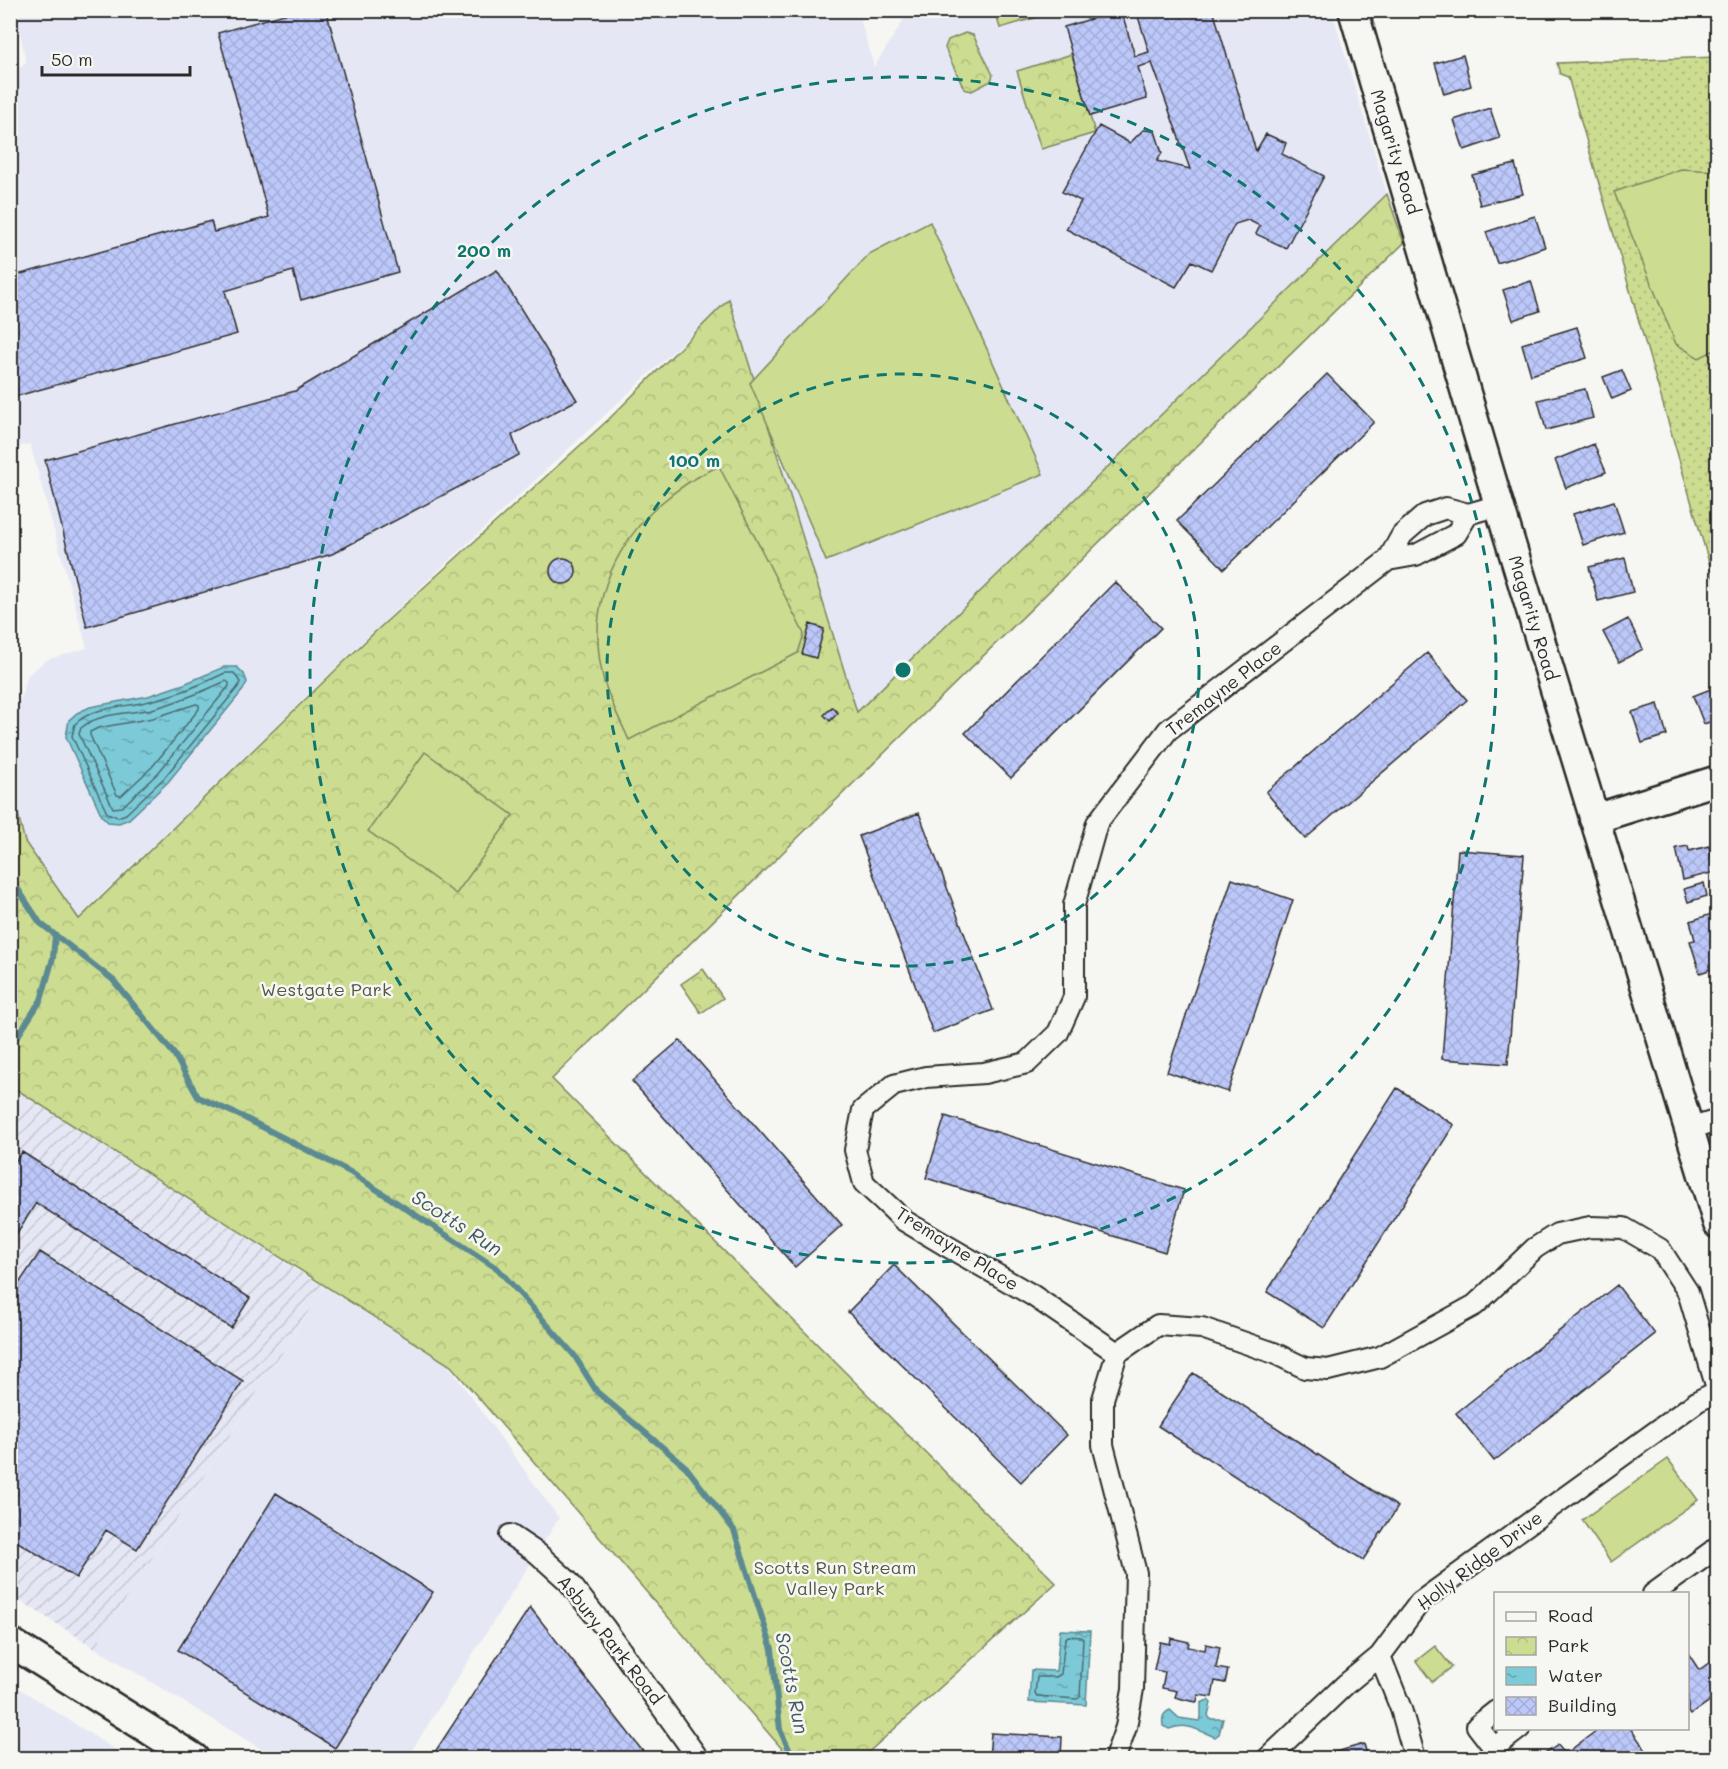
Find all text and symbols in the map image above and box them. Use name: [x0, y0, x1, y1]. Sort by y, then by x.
scale bar: [42, 39, 190, 77]
text: 50 m: [51, 47, 93, 71]
street label: Magarity Road: [1366, 86, 1426, 217]
text: 200 m: [457, 238, 511, 262]
text: 100 m: [668, 448, 720, 472]
street label: Magarity Road: [1504, 552, 1564, 683]
street label: Tremayne Place: [1161, 636, 1286, 741]
centre of rings: [893, 660, 913, 680]
park label: Westgate Park: [261, 977, 391, 1001]
water label: Scotts Run: [407, 1183, 508, 1261]
street label: Tremayne Place: [892, 1201, 1023, 1296]
street label: Holly Ridge Drive: [1412, 1505, 1547, 1615]
park label: Scotts Run Stream Valley Park: [754, 1555, 916, 1600]
street label: Asbury Park Road: [553, 1570, 669, 1709]
legend: [1494, 1592, 1689, 1730]
text: Road: [1548, 1603, 1593, 1627]
water label: Scotts Run: [770, 1630, 816, 1736]
text: Park: [1548, 1633, 1589, 1657]
text: Water: [1548, 1663, 1603, 1687]
text: Building: [1548, 1693, 1616, 1717]

